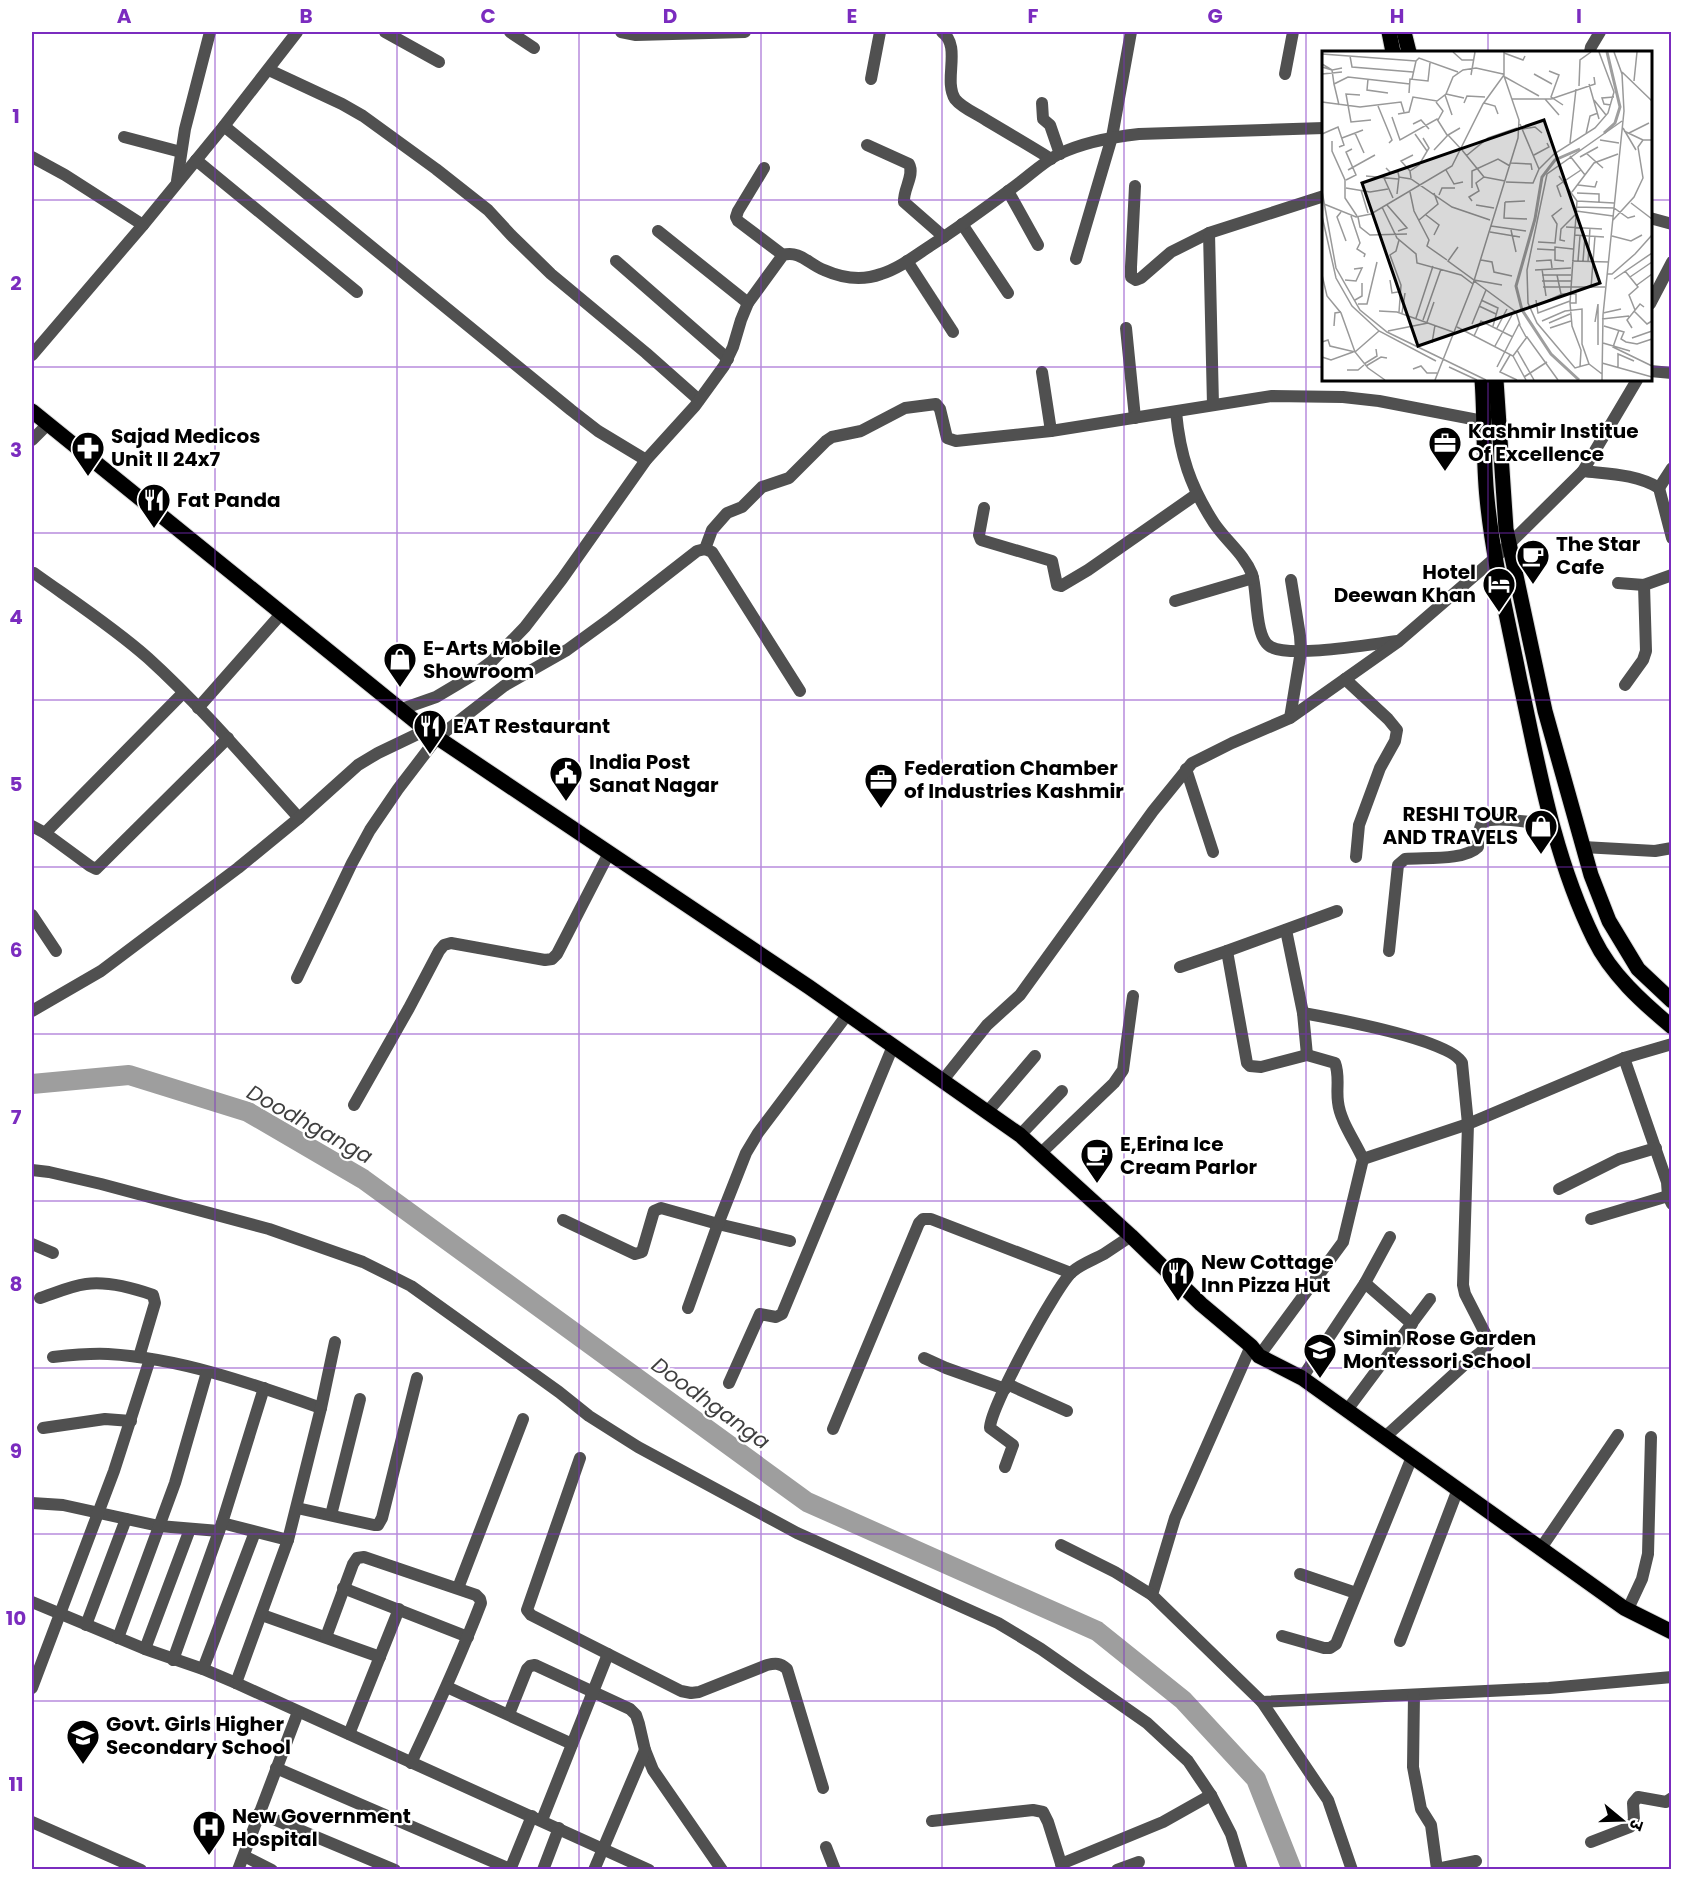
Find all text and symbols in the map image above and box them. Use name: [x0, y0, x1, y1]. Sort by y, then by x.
text: A: [117, 2, 132, 30]
text: B: [299, 2, 313, 30]
text: C: [480, 2, 496, 30]
text: D: [663, 2, 677, 30]
text: E: [847, 2, 857, 30]
text: F: [1028, 2, 1039, 30]
text: G: [1207, 2, 1223, 30]
text: H: [1390, 2, 1404, 30]
text: I: [1576, 2, 1582, 30]
inset map: [1322, 51, 1652, 381]
text: 1: [12, 102, 20, 130]
text: 2: [10, 269, 22, 297]
place label: Kashmir Institue Of Excellence: [1468, 417, 1639, 468]
place label: Sajad Medicos Unit II 24x7: [111, 422, 260, 473]
office icon: Kashmir Institue Of Excellence: [1427, 425, 1463, 472]
pharmacy icon: Sajad Medicos Unit II 24x7: [70, 430, 106, 477]
text: 3: [10, 436, 22, 464]
restaurant icon: Fat Panda: [136, 482, 172, 529]
place label: Fat Panda: [177, 486, 281, 514]
place label: The Star Cafe: [1556, 530, 1641, 581]
cafe icon: The Star Cafe: [1515, 538, 1551, 585]
place label: Hotel Deewan Khan: [1334, 558, 1476, 609]
hotel icon: Hotel Deewan Khan: [1481, 566, 1517, 613]
text: 4: [9, 603, 23, 631]
place label: E-Arts Mobile Showroom: [423, 634, 561, 685]
shop icon: E-Arts Mobile Showroom: [382, 641, 418, 688]
restaurant icon: EAT Restaurant: [412, 708, 448, 755]
place label: EAT Restaurant: [453, 712, 610, 740]
place label: India Post Sanat Nagar: [589, 748, 719, 799]
place label: Federation Chamber of Industries Kashmir: [904, 754, 1124, 805]
public building icon: India Post Sanat Nagar: [548, 755, 584, 802]
office icon: Federation Chamber of Industries Kashmir: [863, 762, 899, 809]
text: 5: [10, 770, 23, 798]
place label: RESHI TOUR AND TRAVELS: [1383, 800, 1518, 851]
shop icon: RESHI TOUR AND TRAVELS: [1523, 808, 1559, 855]
text: 6: [10, 936, 22, 964]
water label: Doodhganga: [242, 1077, 378, 1171]
text: 7: [11, 1103, 22, 1131]
place label: E,Erina Ice Cream Parlor: [1120, 1130, 1257, 1181]
cafe icon: E,Erina Ice Cream Parlor: [1079, 1137, 1115, 1184]
place label: New Cottage Inn Pizza Hut: [1201, 1248, 1334, 1299]
restaurant icon: New Cottage Inn Pizza Hut: [1160, 1255, 1196, 1302]
text: 8: [10, 1270, 22, 1298]
place label: Simin Rose Garden Montessori School: [1343, 1324, 1536, 1375]
school or university icon: Simin Rose Garden Montessori School: [1302, 1332, 1338, 1379]
water label: Doodhganga: [646, 1350, 776, 1456]
text: 9: [10, 1437, 22, 1465]
text: 10: [6, 1604, 26, 1632]
place label: Govt. Girls Higher Secondary School: [106, 1710, 291, 1761]
school or university icon: Govt. Girls Higher Secondary School: [65, 1718, 101, 1765]
text: 11: [8, 1770, 24, 1798]
north arrow: [1592, 1790, 1652, 1850]
place label: New Government Hospital: [232, 1802, 411, 1853]
hospital icon: New Government Hospital: [191, 1809, 227, 1856]
text: उ: [1623, 1816, 1648, 1834]

